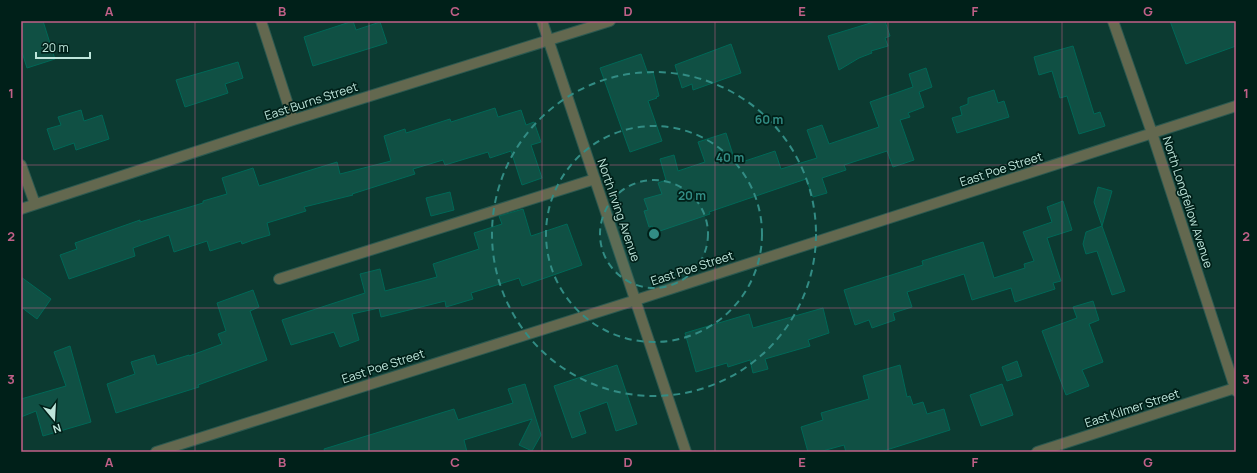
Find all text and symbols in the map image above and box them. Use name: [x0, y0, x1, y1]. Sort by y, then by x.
text: A: [105, 2, 114, 20]
text: B: [278, 2, 286, 20]
text: C: [450, 2, 460, 20]
text: D: [623, 2, 633, 20]
text: E: [798, 2, 806, 20]
text: F: [972, 2, 979, 20]
text: G: [1143, 2, 1153, 20]
scale bar: [36, 34, 90, 60]
text: 20 m: [42, 39, 69, 56]
street label: East Burns Street: [262, 78, 360, 124]
text: 1: [8, 84, 14, 102]
text: 1: [1243, 84, 1249, 102]
text: 60 m: [755, 111, 783, 128]
street label: North Longfellow Avenue: [1159, 134, 1217, 270]
street label: East Poe Street: [957, 148, 1045, 190]
text: 40 m: [716, 149, 744, 166]
street label: North Irving Avenue: [593, 156, 645, 264]
text: 20 m: [678, 187, 706, 204]
text: 2: [7, 227, 15, 245]
centre of rings: [647, 227, 661, 241]
text: 2: [1242, 227, 1250, 245]
street label: East Poe Street: [648, 247, 736, 289]
street label: East Poe Street: [339, 345, 427, 387]
text: 3: [7, 370, 15, 388]
text: 3: [1242, 370, 1250, 388]
street label: East Kilmer Street: [1082, 385, 1182, 431]
north arrow: [34, 399, 74, 439]
text: N: [51, 421, 63, 437]
text: A: [105, 453, 114, 471]
text: B: [278, 453, 286, 471]
text: C: [450, 453, 460, 471]
text: D: [623, 453, 633, 471]
text: E: [798, 453, 806, 471]
text: F: [972, 453, 979, 471]
text: G: [1143, 453, 1153, 471]

